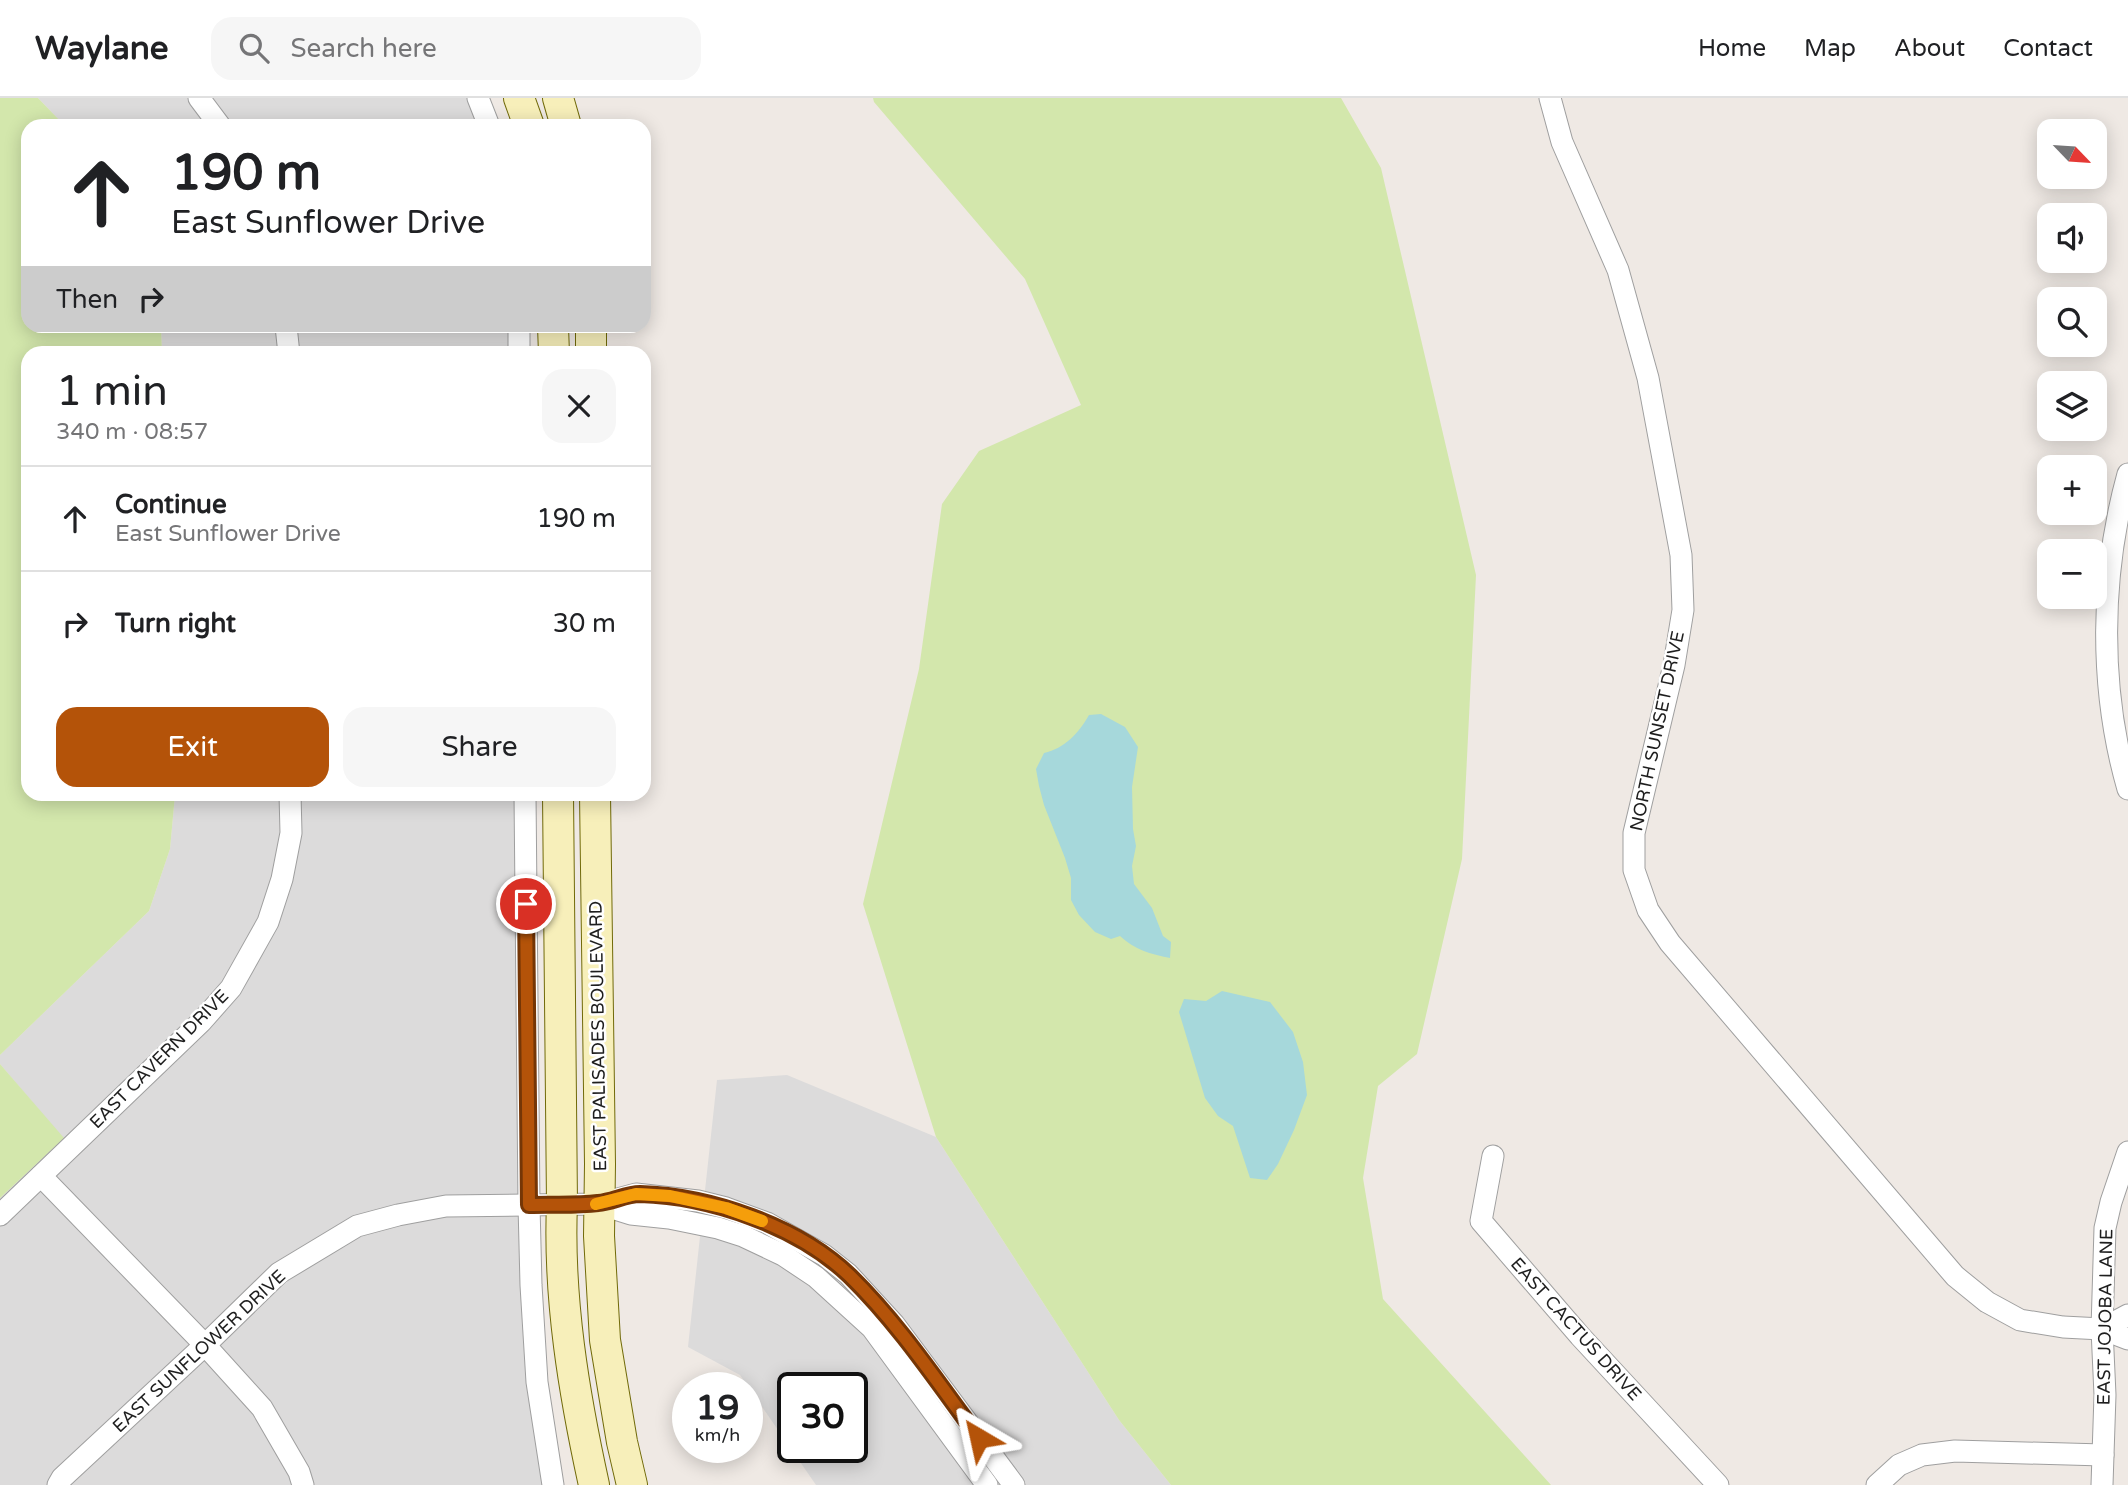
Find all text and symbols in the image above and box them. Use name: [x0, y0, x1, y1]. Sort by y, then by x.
search box: [211, 17, 701, 80]
text: Waylane: [35, 29, 169, 68]
icon: search: [235, 29, 273, 67]
text: Search here: [291, 33, 437, 64]
text: Home: [1698, 34, 1766, 63]
text: Map: [1804, 34, 1856, 63]
text: About: [1894, 34, 1965, 63]
text: Contact: [2003, 34, 2093, 63]
north arrow: [2037, 119, 2107, 189]
map controls: [2037, 119, 2107, 609]
text: 190 m: [171, 144, 321, 203]
icon: ahead: [56, 147, 147, 238]
button: sound: [2037, 203, 2107, 273]
text: East Sunflower Drive: [171, 204, 485, 242]
icon: right: [132, 280, 170, 318]
text: Then: [56, 284, 118, 315]
button: search: [2037, 287, 2107, 357]
text: 1 min: [56, 366, 168, 417]
button: close: [542, 369, 616, 443]
button: layers: [2037, 371, 2107, 441]
text: 340 m · 08:57: [56, 418, 208, 446]
button: +: [2037, 455, 2107, 525]
text: Continue: [115, 489, 227, 520]
icon: ahead: [56, 500, 94, 538]
text: 190 m: [536, 503, 616, 534]
text: East Sunflower Drive: [115, 520, 341, 548]
button: −: [2037, 539, 2107, 609]
icon: right: [56, 605, 94, 643]
text: Turn right: [115, 608, 236, 639]
text: 30 m: [553, 608, 616, 639]
street label: NORTH SUNSET DRIVE: [1625, 629, 1689, 833]
button: Exit: [56, 707, 329, 787]
button: Share: [343, 707, 616, 787]
pin: [496, 874, 556, 934]
icon: arrive: [507, 885, 545, 923]
street label: EAST PALISADES BOULEVARD: [585, 901, 611, 1171]
street label: EAST CAVERN DRIVE: [85, 985, 233, 1133]
street label: EAST JOJOBA LANE: [2092, 1229, 2118, 1405]
street label: EAST CACTUS DRIVE: [1506, 1253, 1646, 1405]
street label: EAST SUNFLOWER DRIVE: [108, 1265, 290, 1437]
speed limit sign: 30: [777, 1372, 868, 1463]
text: 19: [696, 1387, 739, 1429]
position arrow: [942, 1401, 1016, 1475]
text: km/h: [695, 1424, 740, 1446]

